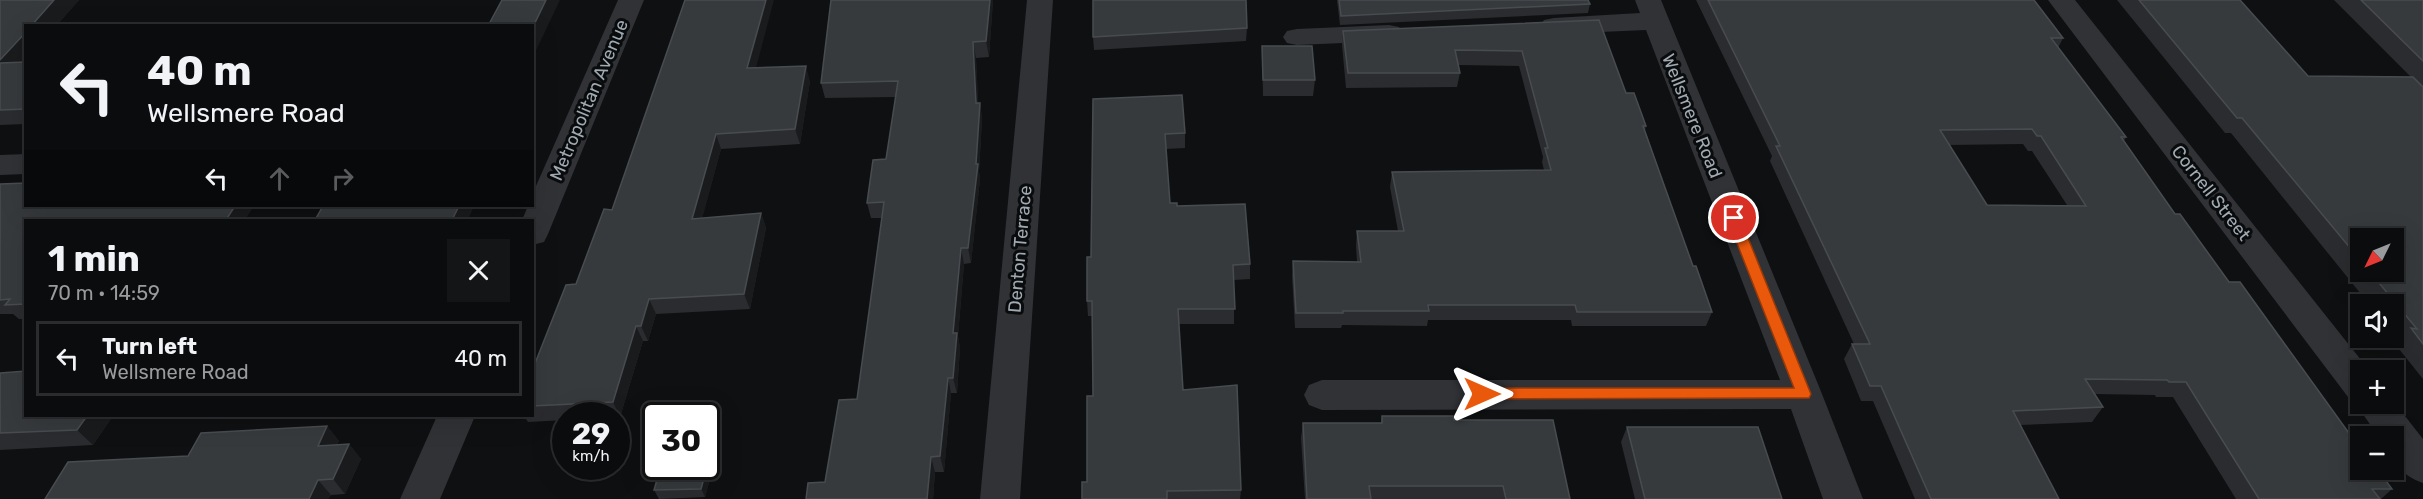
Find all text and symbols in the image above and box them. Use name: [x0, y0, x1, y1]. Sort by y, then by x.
street label: Metropolitan Avenue: [545, 16, 633, 184]
text: 40 m: [147, 46, 252, 96]
icon: left: [48, 48, 126, 126]
street label: Wellsmere Road: [1657, 51, 1727, 181]
text: Wellsmere Road: [147, 97, 345, 129]
street label: Cornell Street: [2167, 141, 2255, 245]
icon: left: [200, 162, 233, 195]
icon: ahead: [263, 162, 296, 195]
icon: right: [326, 162, 359, 195]
street label: Denton Terrace: [1003, 184, 1037, 314]
pin: [1708, 192, 1759, 243]
icon: arrive: [1717, 201, 1750, 234]
north arrow: [2350, 228, 2404, 282]
map controls: [2350, 228, 2404, 480]
text: 1 min: [48, 237, 140, 280]
button: close: [447, 239, 510, 302]
text: 70 m · 14:59: [48, 281, 160, 305]
button: sound: [2350, 294, 2404, 348]
text: Turn left: [102, 333, 197, 360]
icon: left: [51, 342, 84, 375]
text: 40 m: [454, 345, 507, 372]
text: Wellsmere Road: [102, 360, 249, 384]
button: +: [2350, 360, 2404, 414]
position arrow: [1450, 362, 1514, 426]
speed limit sign: 30: [642, 402, 720, 480]
text: 29: [572, 416, 610, 452]
button: −: [2350, 426, 2404, 480]
text: km/h: [572, 447, 610, 465]

